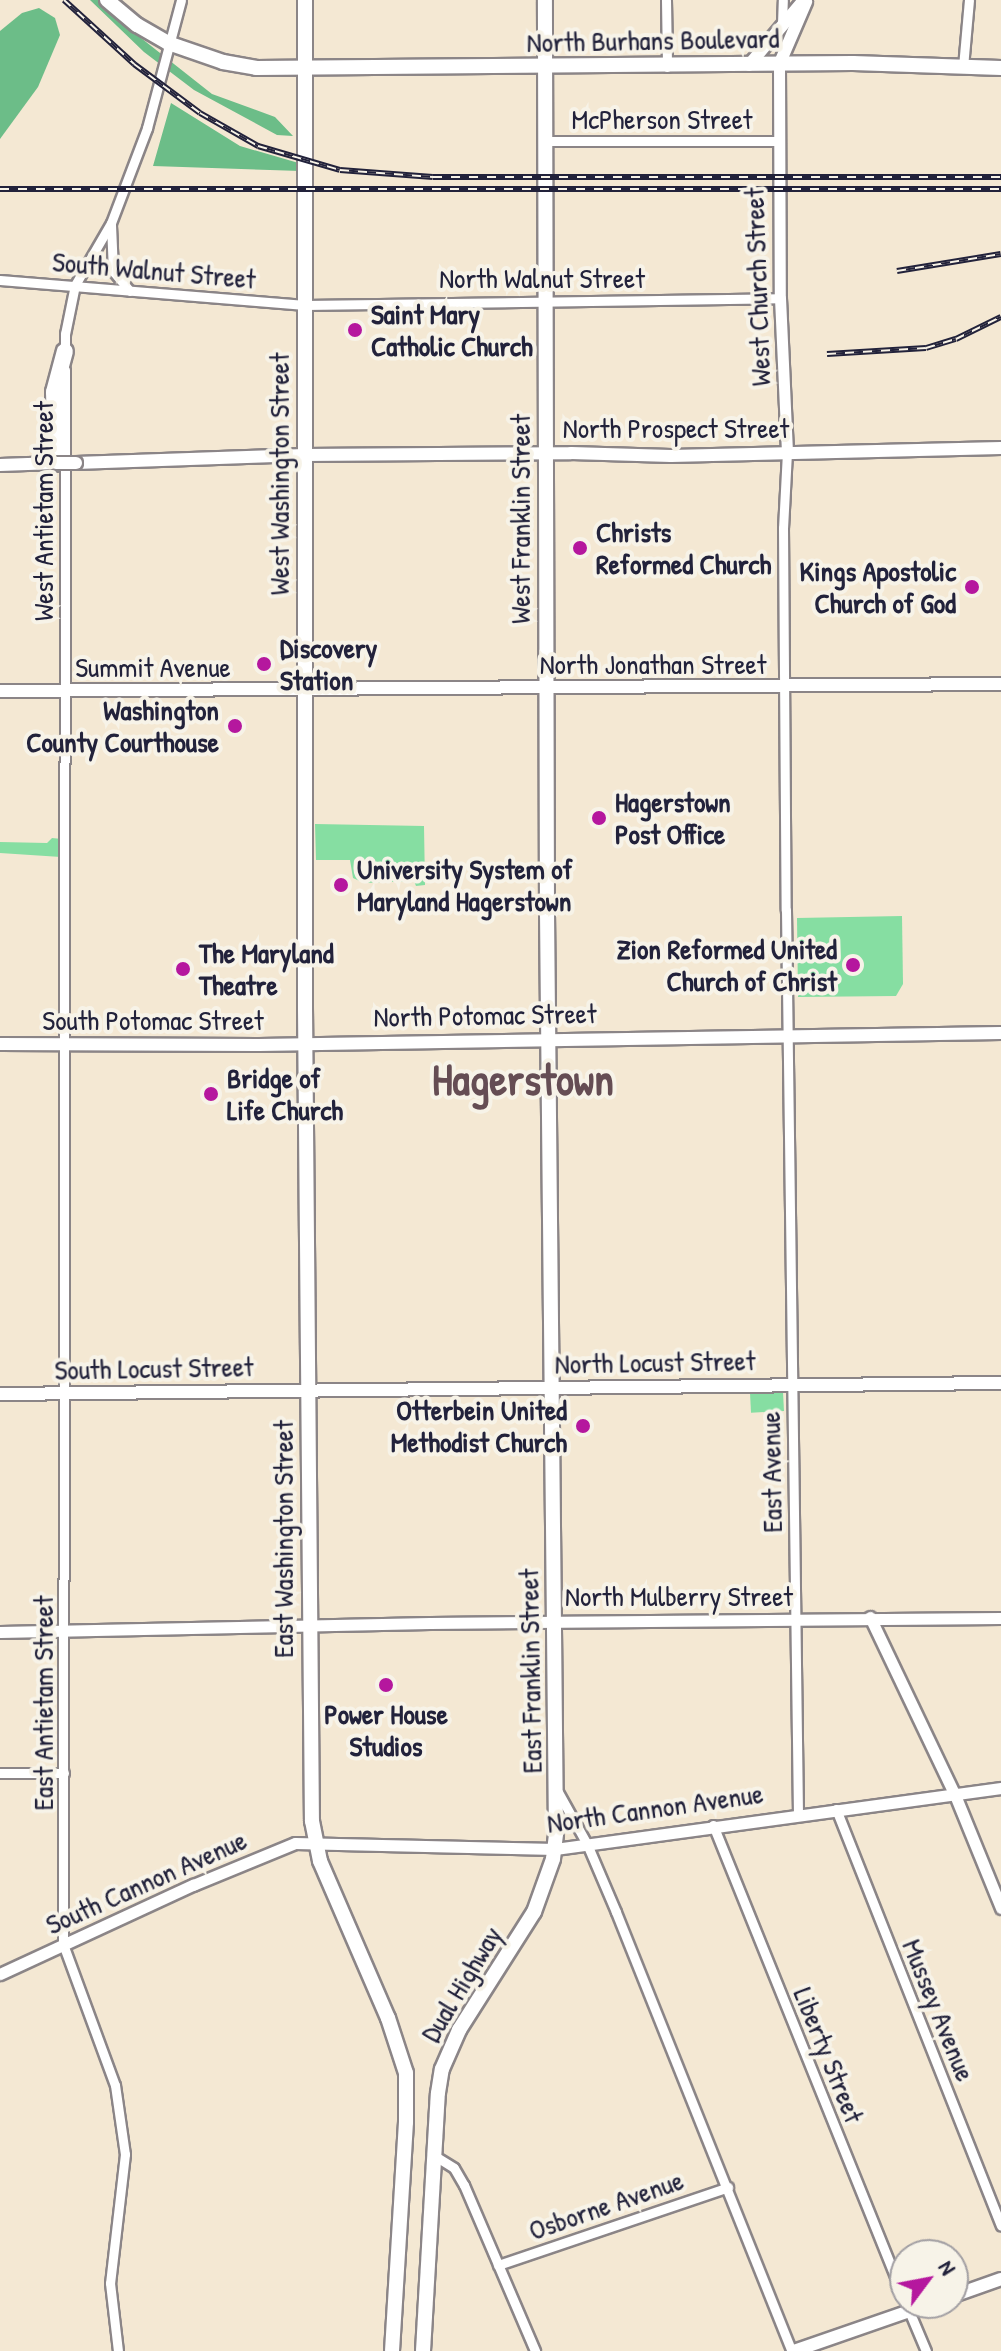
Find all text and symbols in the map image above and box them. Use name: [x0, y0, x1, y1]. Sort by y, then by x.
street label: North Burhans Boulevard: [526, 21, 780, 59]
street label: McPherson Street: [571, 102, 753, 136]
street label: West Church Street: [737, 187, 777, 387]
street label: South Walnut Street: [51, 244, 257, 296]
street label: North Walnut Street: [439, 261, 645, 295]
place label: Saint Mary Catholic Church: [371, 297, 533, 363]
marker: Saint Mary Catholic Church: [346, 321, 364, 339]
street label: West Washington Street: [262, 353, 296, 595]
street label: West Antietam Street: [26, 401, 60, 621]
street label: North Prospect Street: [563, 411, 789, 445]
street label: West Franklin Street: [503, 414, 537, 624]
place label: Christs Reformed Church: [596, 515, 771, 581]
marker: Christs Reformed Church: [571, 539, 589, 557]
place label: Kings Apostolic Church of God: [800, 554, 956, 620]
marker: Kings Apostolic Church of God: [963, 578, 981, 596]
place label: Discovery Station: [280, 631, 377, 697]
street label: North Jonathan Street: [540, 647, 766, 681]
street label: Summit Avenue: [75, 650, 231, 684]
marker: Discovery Station: [255, 655, 273, 673]
place label: Washington County Courthouse: [26, 693, 219, 759]
marker: Washington County Courthouse: [226, 717, 244, 735]
place label: Hagerstown Post Office: [615, 785, 731, 851]
marker: Hagerstown Post Office: [590, 809, 608, 827]
place label: University System of Maryland Hagerstown: [357, 852, 572, 918]
marker: University System of Maryland Hagerstown: [332, 876, 350, 894]
place label: Zion Reformed United Church of Christ: [617, 932, 837, 998]
place label: The Maryland Theatre: [199, 936, 334, 1002]
marker: Zion Reformed United Church of Christ: [844, 956, 862, 974]
marker: The Maryland Theatre: [174, 960, 192, 978]
street label: North Potomac Street: [373, 996, 597, 1034]
street label: South Potomac Street: [42, 1003, 264, 1037]
district label: Hagerstown: [432, 1053, 614, 1105]
place label: Bridge of Life Church: [227, 1061, 343, 1127]
marker: Bridge of Life Church: [202, 1085, 220, 1103]
street label: North Locust Street: [554, 1343, 756, 1381]
street label: South Locust Street: [54, 1349, 254, 1387]
place label: Otterbein United Methodist Church: [391, 1393, 567, 1459]
street label: East Avenue: [753, 1411, 789, 1533]
marker: Otterbein United Methodist Church: [574, 1417, 592, 1435]
street label: East Washington Street: [266, 1420, 300, 1658]
street label: East Franklin Street: [511, 1568, 549, 1774]
street label: North Mulberry Street: [565, 1579, 793, 1613]
street label: East Antietam Street: [26, 1596, 60, 1810]
marker: Power House Studios: [377, 1676, 395, 1694]
place label: Power House Studios: [324, 1697, 448, 1763]
street label: North Cannon Avenue: [545, 1776, 765, 1840]
street label: South Cannon Avenue: [40, 1823, 252, 1941]
street label: Dual Highway: [413, 1920, 509, 2048]
street label: Mussey Avenue: [895, 1934, 983, 2086]
street label: Liberty Street: [787, 1982, 871, 2128]
street label: Osborne Avenue: [524, 2163, 688, 2247]
north arrow: [889, 2239, 969, 2319]
text: N: [932, 2254, 963, 2280]

